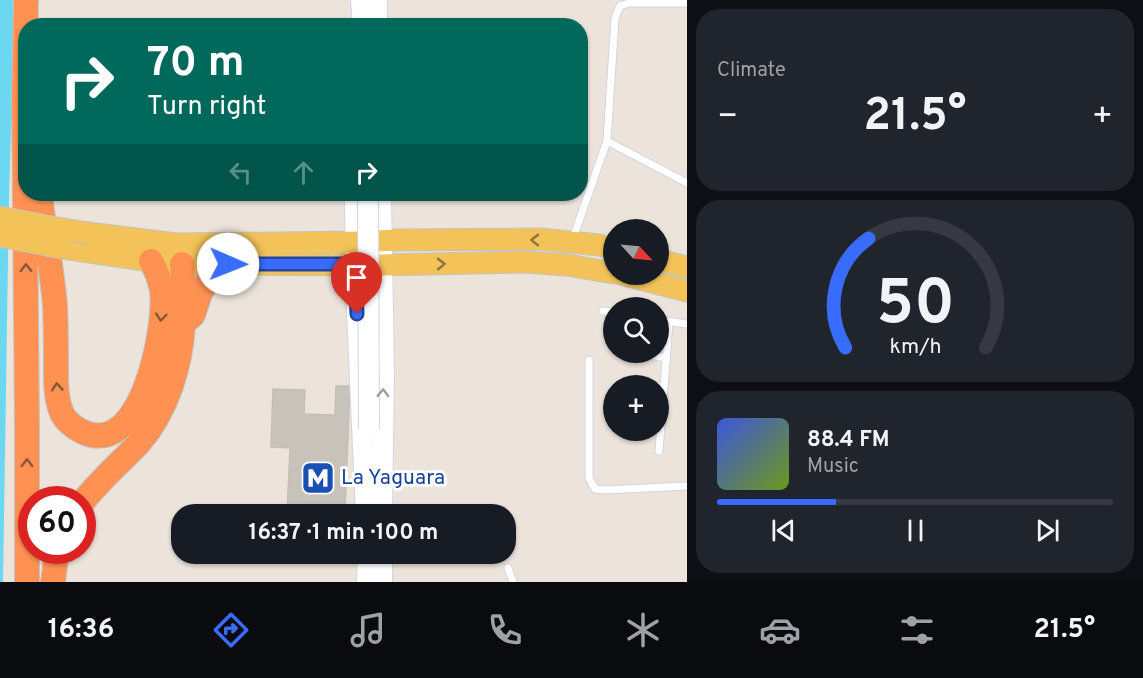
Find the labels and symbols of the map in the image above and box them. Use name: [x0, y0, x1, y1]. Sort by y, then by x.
north arrow: [603, 219, 669, 285]
position arrow: [196, 232, 260, 296]
one-way arrow: [530, 233, 539, 246]
pin: [331, 252, 382, 314]
one-way arrow: [436, 258, 445, 270]
one-way arrow: [20, 264, 32, 273]
one-way arrow: [155, 313, 167, 322]
one-way arrow: [51, 383, 64, 392]
one-way arrow: [377, 389, 390, 398]
one-way arrow: [21, 459, 33, 468]
metro station icon: La Yaguara: [300, 460, 336, 496]
place label: La Yaguara: [341, 465, 445, 492]
speed limit sign: 60: [18, 486, 96, 564]

